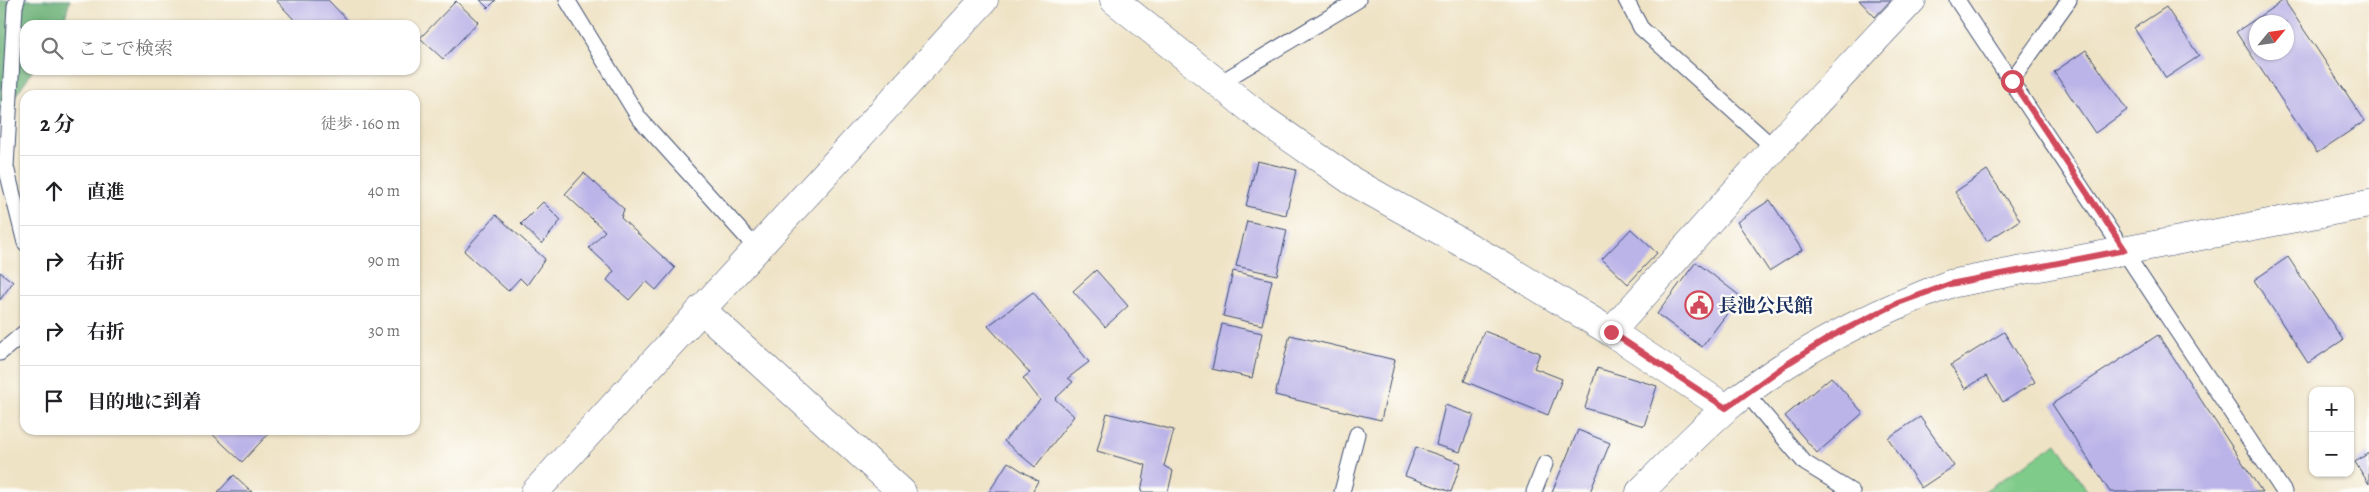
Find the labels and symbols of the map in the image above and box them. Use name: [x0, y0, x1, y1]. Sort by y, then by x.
north arrow: [2249, 15, 2294, 60]
route start: [2001, 70, 2024, 93]
public building icon: 長池公民館: [1684, 290, 1714, 320]
place label: 長池公民館: [1718, 293, 1813, 319]
route end: [1600, 321, 1623, 344]

